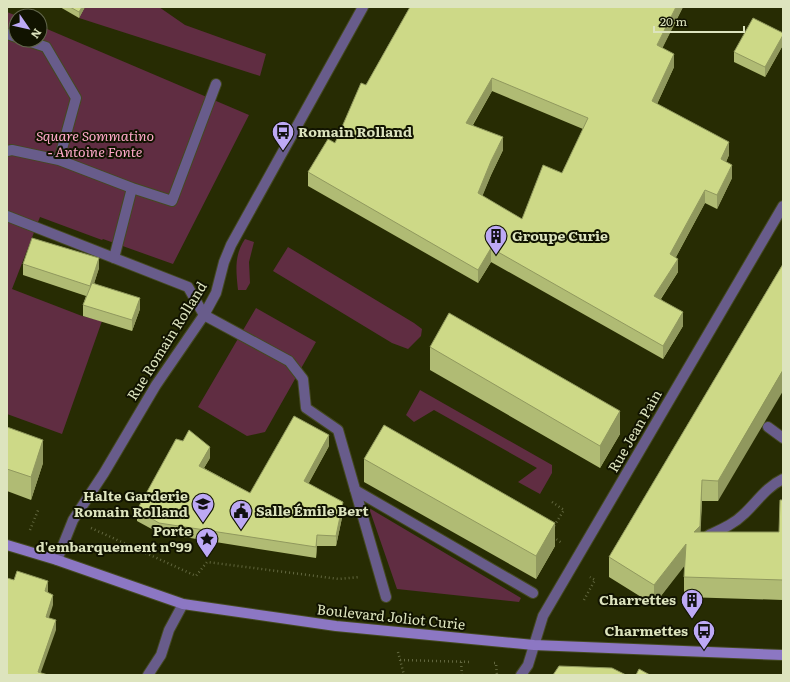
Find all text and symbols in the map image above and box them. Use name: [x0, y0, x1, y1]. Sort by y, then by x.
north arrow: [8, 8, 48, 48]
scale bar: [654, 8, 744, 34]
text: 20 m: [660, 12, 687, 30]
text: N: [28, 26, 46, 42]
bus stop icon: Romain Rolland: [270, 119, 296, 152]
place label: Romain Rolland: [298, 121, 412, 141]
park label: Square Sommatino - Antoine Fonte: [36, 125, 154, 161]
building icon: Groupe Curie: [483, 223, 509, 256]
place label: Groupe Curie: [512, 225, 608, 245]
street label: Rue Romain Rolland: [122, 277, 211, 404]
street label: Rue Jean Pain: [602, 386, 666, 475]
place label: Halte Garderie Romain Rolland: [74, 485, 188, 521]
school or university icon: Halte Garderie Romain Rolland: [190, 491, 216, 524]
public building icon: Salle Émile Bert: [228, 498, 254, 531]
place label: Salle Émile Bert: [256, 500, 370, 520]
place label: Porte d'embarquement nº99: [36, 520, 192, 556]
place icon: Porte d'embarquement nº99: [194, 526, 220, 559]
building icon: Charrettes: [679, 587, 705, 620]
place label: Charrettes: [599, 589, 676, 609]
street label: Boulevard Joliot Curie: [316, 598, 466, 634]
bus stop icon: Charmettes: [691, 618, 717, 651]
place label: Charmettes: [604, 620, 688, 640]

